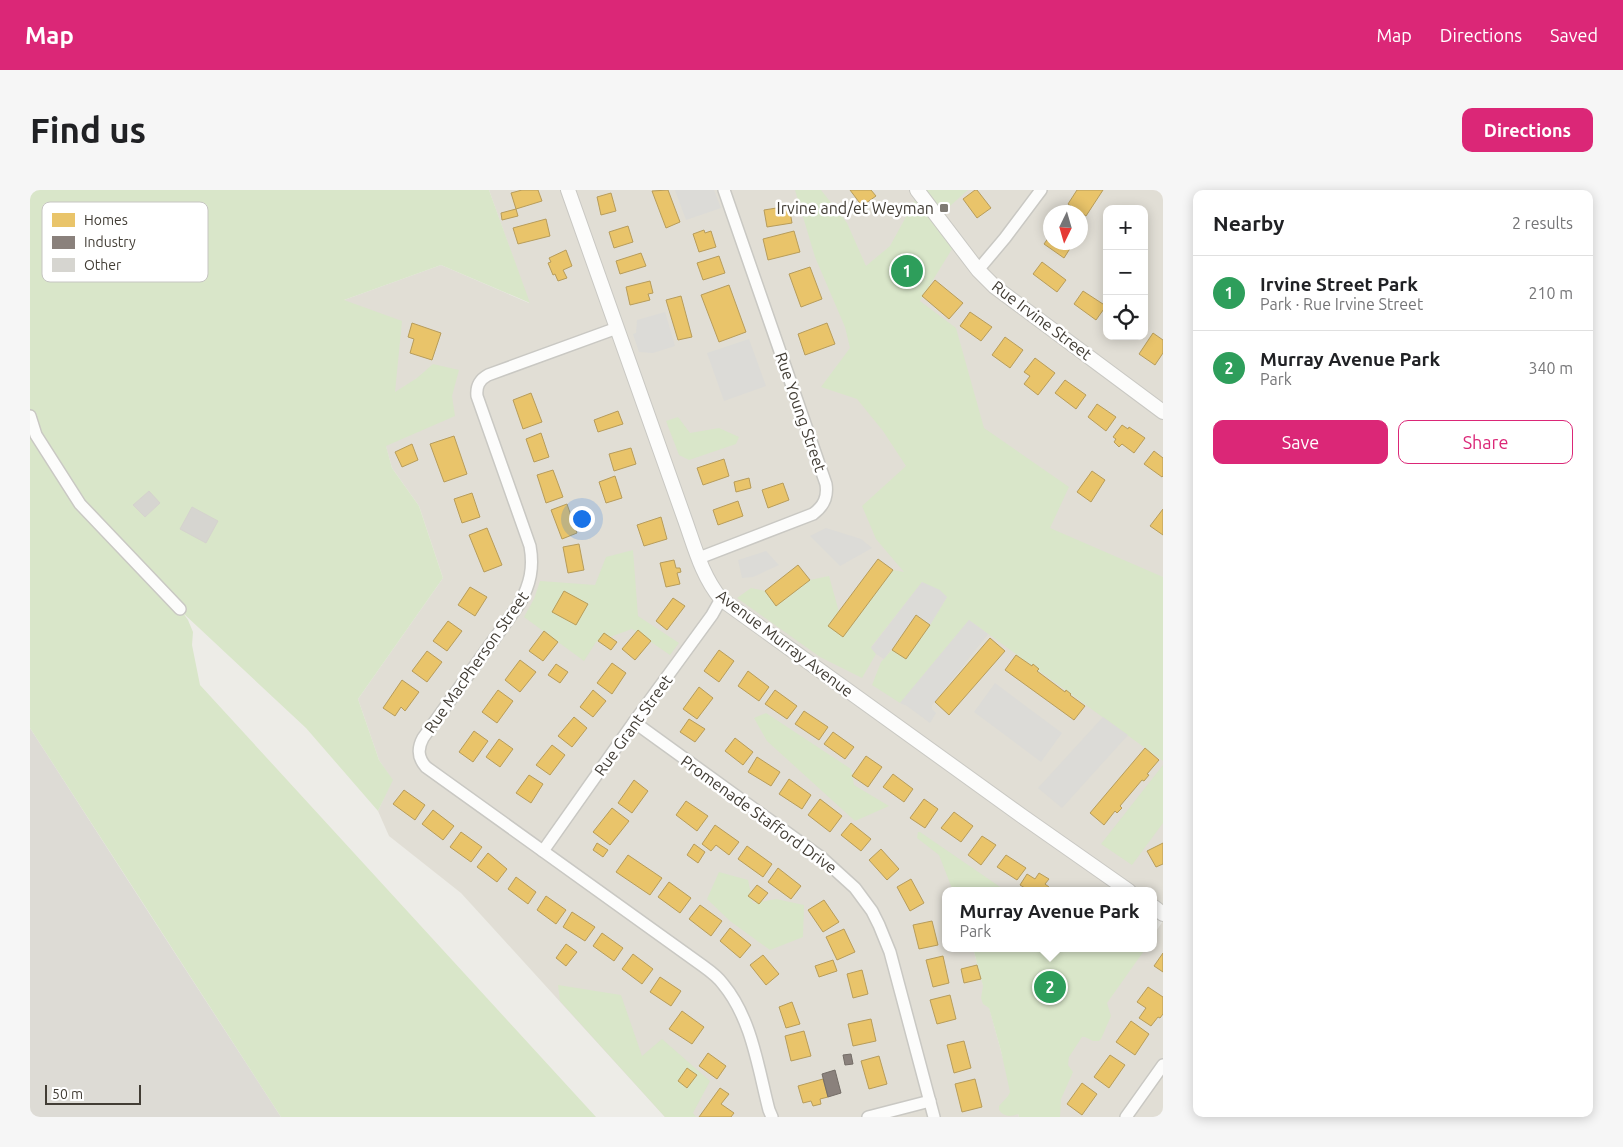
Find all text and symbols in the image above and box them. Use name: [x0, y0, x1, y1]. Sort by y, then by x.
text: Map: [25, 22, 74, 49]
text: Map: [1376, 25, 1412, 45]
text: Directions: [1440, 25, 1522, 45]
text: Saved: [1550, 25, 1598, 45]
button: Directions: [1462, 108, 1593, 152]
text: Find us: [30, 110, 146, 150]
place label: Irvine and/et Weyman: [777, 199, 934, 217]
legend: [42, 202, 208, 282]
marker: Irvine and/et Weyman: [938, 202, 950, 214]
north arrow: [1043, 205, 1088, 250]
map controls: [1103, 205, 1148, 340]
button: +: [1103, 205, 1148, 250]
text: Nearby: [1213, 211, 1284, 235]
text: Homes: [84, 212, 128, 228]
text: 2 results: [1512, 214, 1573, 232]
text: Industry: [84, 234, 136, 250]
button: −: [1103, 250, 1148, 295]
pin: 1: [891, 252, 923, 290]
text: Other: [84, 257, 122, 273]
text: Irvine Street Park: [1260, 273, 1418, 295]
street label: Rue Irvine Street: [989, 277, 1096, 364]
text: 1: [1224, 284, 1234, 302]
text: 210 m: [1528, 284, 1573, 302]
button: locate: [1103, 295, 1148, 340]
text: Park · Rue Irvine Street: [1260, 295, 1423, 313]
text: Murray Avenue Park: [1260, 348, 1440, 370]
street label: Rue Young Street: [772, 350, 830, 475]
text: 2: [1224, 359, 1234, 377]
text: 340 m: [1528, 359, 1573, 377]
text: Park: [1260, 370, 1292, 388]
button: Save: [1213, 420, 1388, 464]
button: Share: [1398, 420, 1573, 464]
your location: [569, 506, 595, 532]
street label: Avenue Murray Avenue: [713, 586, 857, 700]
street label: Rue MacPherson Street: [420, 587, 532, 736]
street label: Rue Grant Street: [590, 670, 676, 779]
street label: Promenade Stafford Drive: [678, 751, 840, 877]
popup: [942, 887, 1157, 952]
text: Murray Avenue Park: [959, 900, 1140, 922]
text: Park: [959, 922, 991, 940]
pin: 2: [1034, 968, 1066, 1006]
scale bar: [45, 1082, 141, 1105]
text: 50 m: [52, 1086, 83, 1102]

